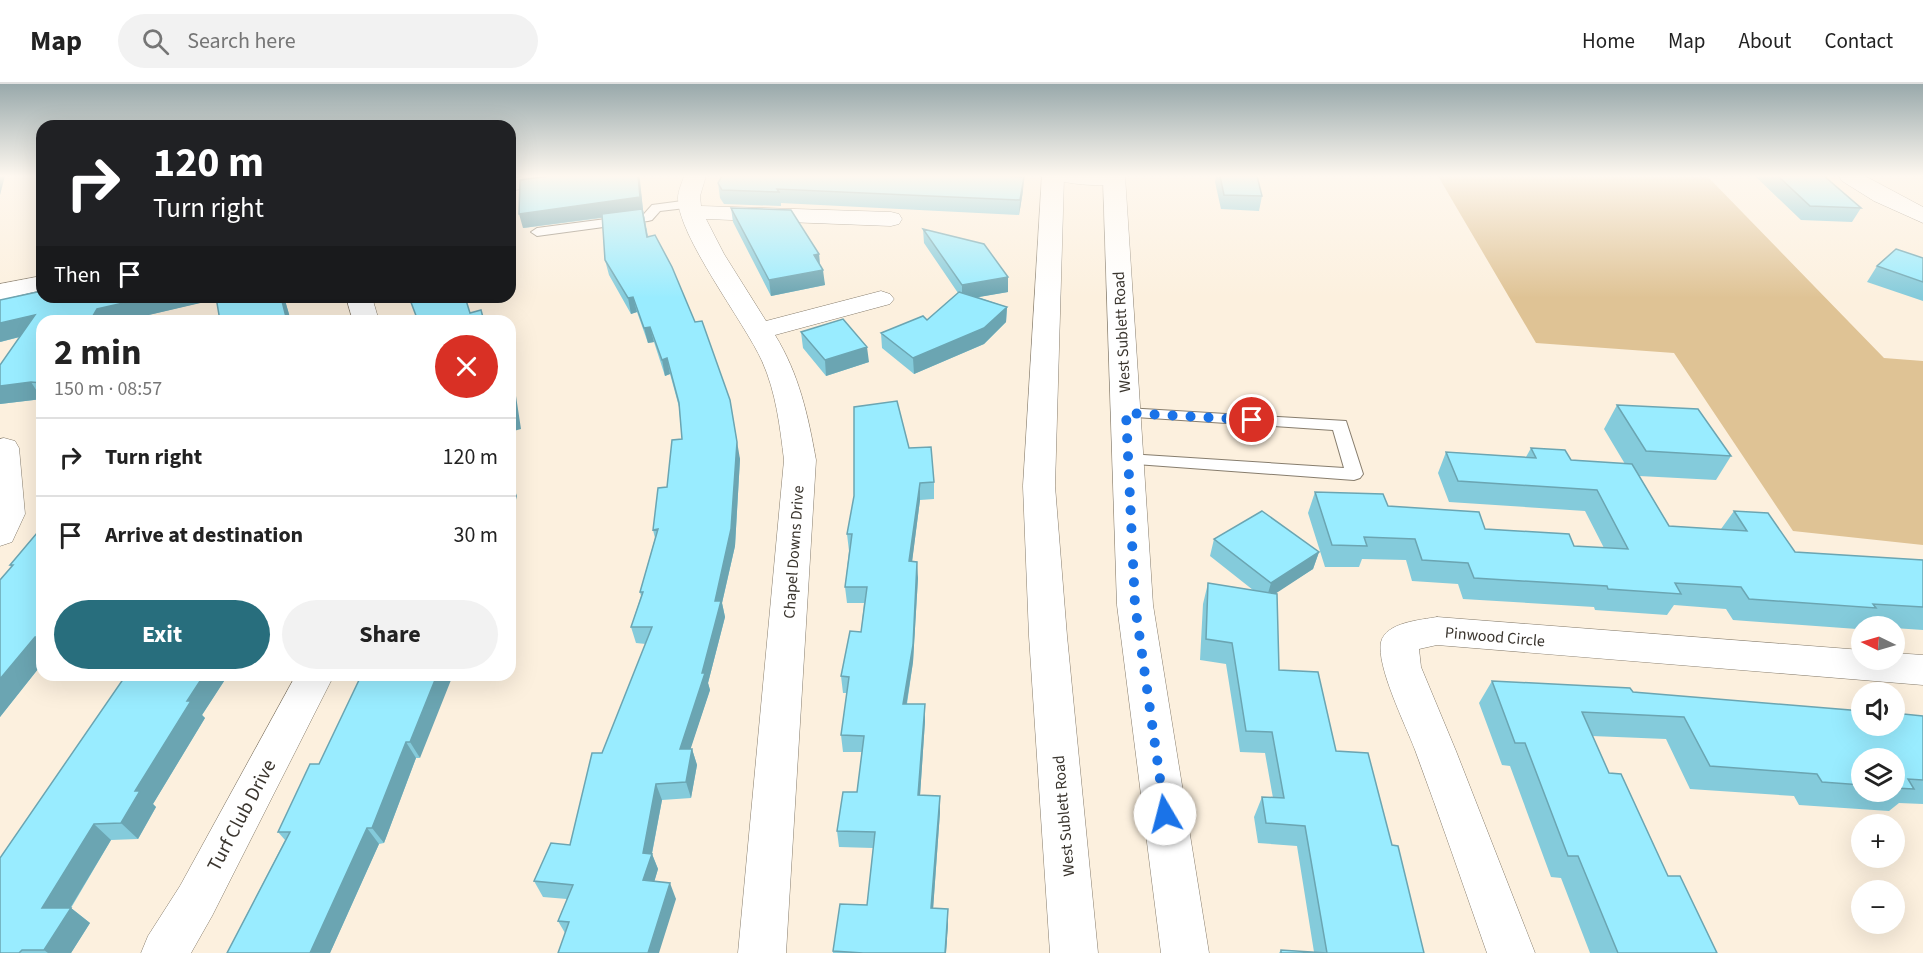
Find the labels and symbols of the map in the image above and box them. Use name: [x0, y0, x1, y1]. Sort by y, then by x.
street label: West Sublett Road: [1108, 271, 1136, 393]
pin: [1226, 394, 1277, 445]
street label: Chapel Downs Drive: [778, 485, 810, 619]
north arrow: [1851, 616, 1905, 670]
street label: Pinwood Circle: [1444, 622, 1546, 652]
street label: Turf Club Drive: [201, 754, 283, 876]
street label: West Sublett Road: [1048, 754, 1080, 877]
position arrow: [1133, 782, 1197, 846]

